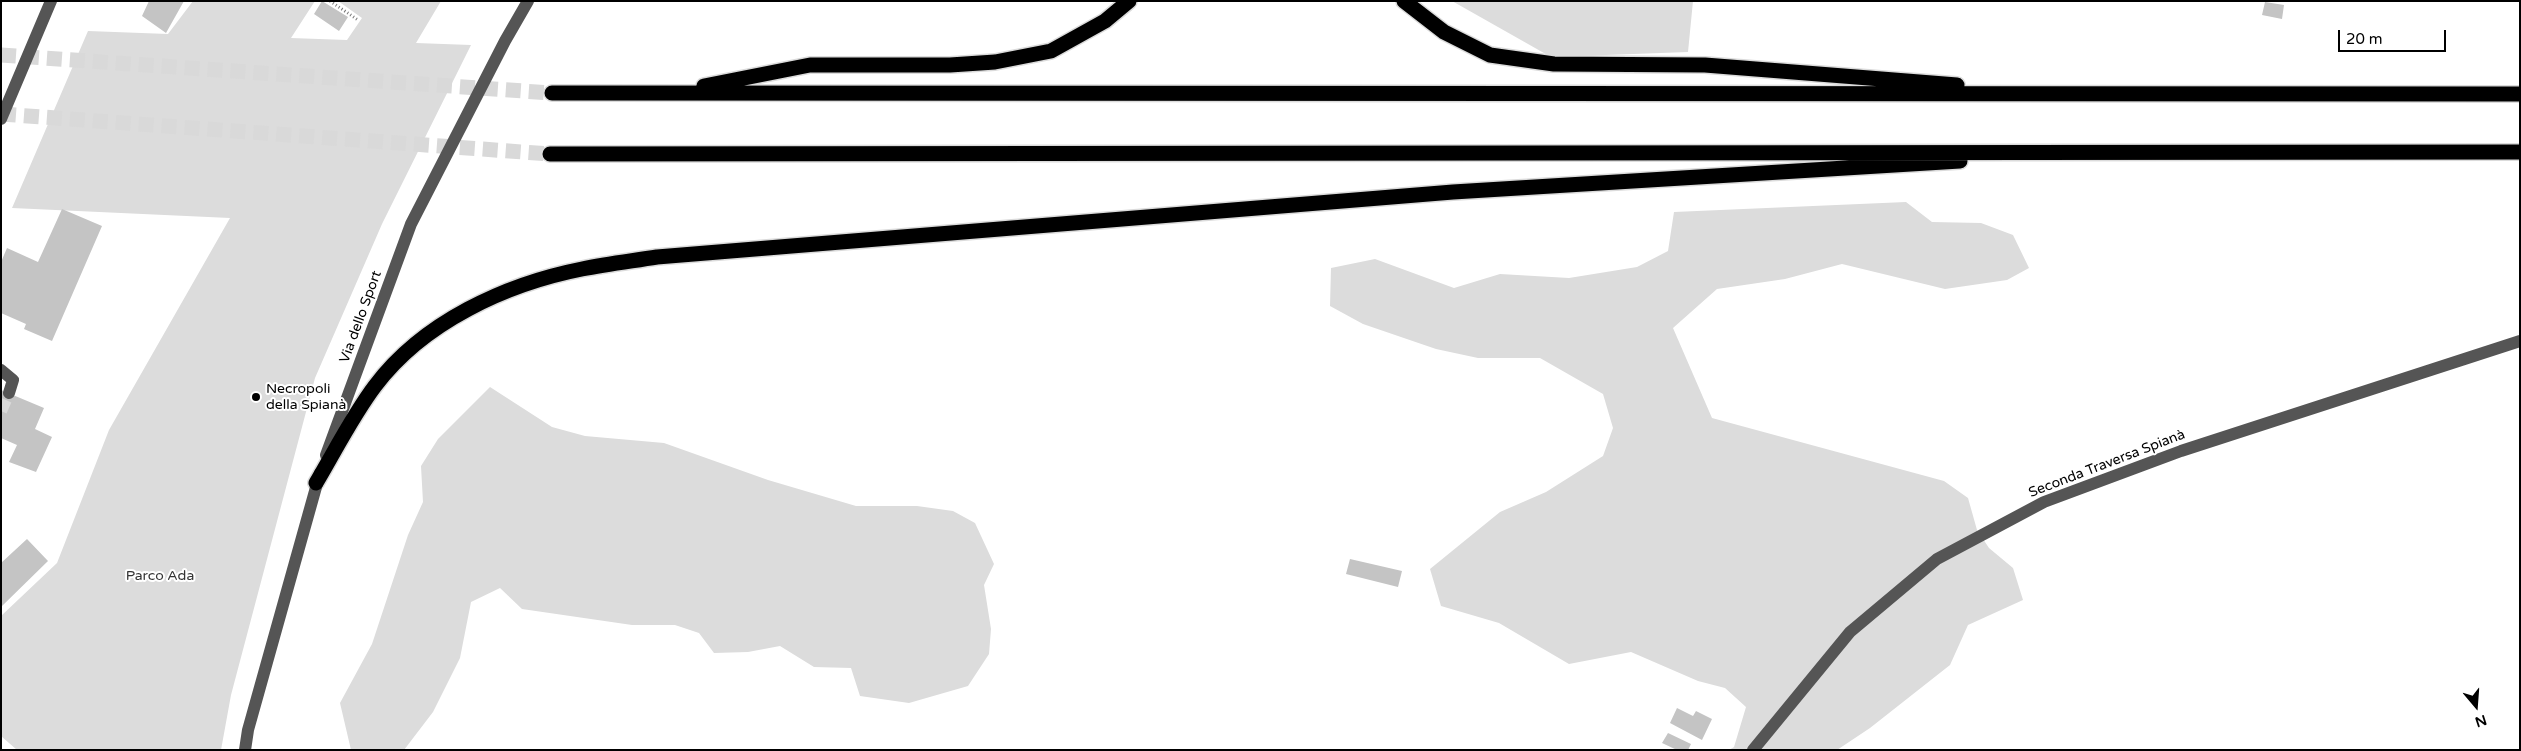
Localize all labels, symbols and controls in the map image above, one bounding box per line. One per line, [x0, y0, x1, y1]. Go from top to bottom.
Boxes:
scale bar [2341, 20, 2448, 52]
text: 20 m [2346, 30, 2383, 48]
street label: Via dello Sport [337, 269, 385, 365]
place label: Necropoli della Spianà [266, 381, 346, 414]
marker: Necropoli della Spianà [250, 391, 262, 403]
street label: Seconda Traversa Spianà [2026, 426, 2188, 502]
park label: Parco Ada [126, 568, 194, 584]
north arrow [2451, 681, 2501, 731]
text: N [2473, 711, 2489, 731]

